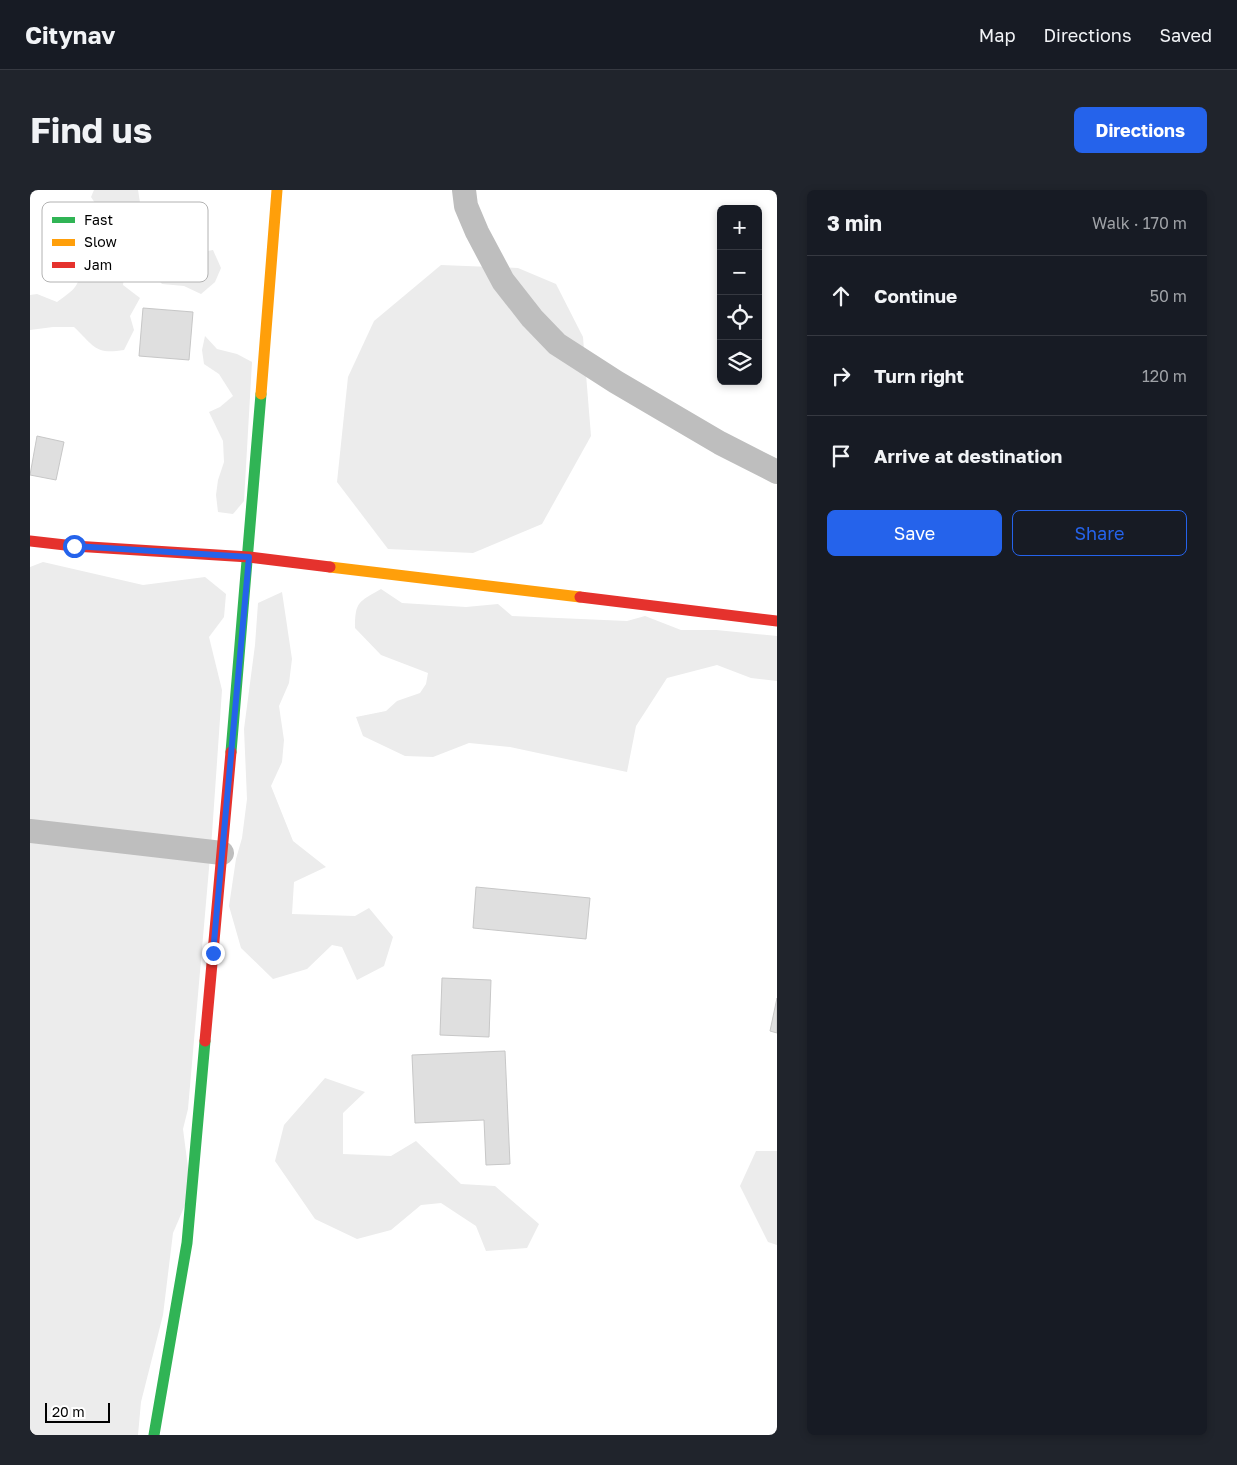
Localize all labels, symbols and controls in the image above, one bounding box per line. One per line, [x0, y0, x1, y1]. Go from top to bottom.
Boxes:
text: Citynav [25, 20, 115, 49]
text: Map [979, 24, 1015, 46]
text: Directions [1043, 24, 1131, 46]
text: Saved [1159, 24, 1212, 46]
button: Directions [1074, 107, 1207, 153]
text: Find us [30, 109, 152, 151]
legend [42, 202, 208, 282]
map controls [717, 205, 762, 385]
button: + [717, 205, 762, 250]
text: 3 min [827, 210, 882, 236]
text: Fast [84, 211, 113, 228]
text: Walk · 170 m [1092, 213, 1187, 233]
text: Slow [84, 233, 117, 250]
button: − [717, 250, 762, 295]
text: Jam [84, 256, 112, 273]
icon: ahead [827, 282, 855, 310]
text: Continue [874, 284, 957, 307]
text: 50 m [1150, 286, 1187, 306]
button: locate [717, 295, 762, 340]
button: layers [717, 340, 762, 385]
icon: right [827, 362, 855, 390]
text: Turn right [874, 364, 964, 387]
text: 120 m [1142, 366, 1187, 386]
icon: arrive [827, 442, 855, 470]
text: Arrive at destination [874, 444, 1062, 467]
button: Save [827, 510, 1002, 556]
button: Share [1012, 510, 1187, 556]
route start [63, 535, 86, 558]
route end [202, 942, 225, 965]
scale bar [45, 1400, 110, 1423]
text: 20 m [52, 1403, 85, 1420]

